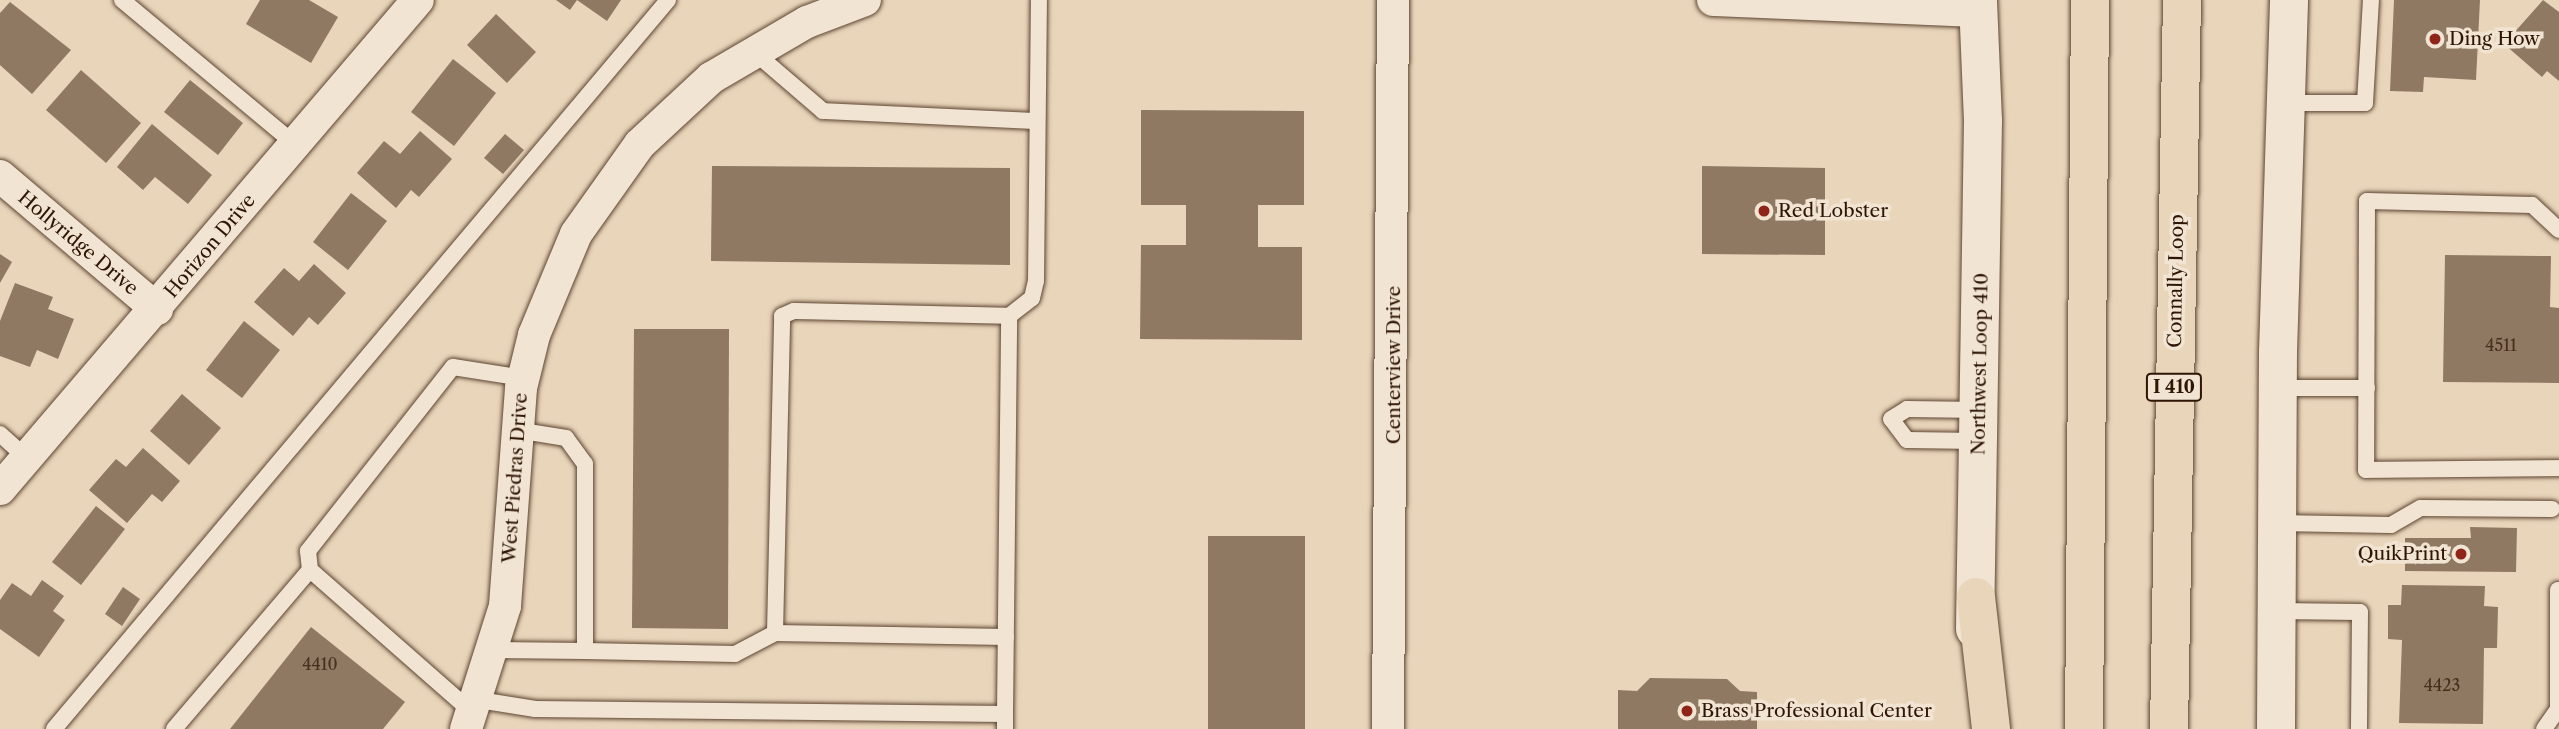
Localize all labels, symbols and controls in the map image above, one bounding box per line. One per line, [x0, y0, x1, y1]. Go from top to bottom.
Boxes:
place label: Ding How [2449, 28, 2540, 50]
marker: Ding How [2427, 31, 2443, 47]
street label: Hollyridge Drive [13, 186, 143, 300]
street label: Horizon Drive [160, 189, 260, 303]
place label: Red Lobster [1778, 200, 1888, 222]
marker: Red Lobster [1756, 203, 1772, 219]
street label: Connally Loop [2163, 214, 2189, 348]
street label: Northwest Loop 410 [1967, 273, 1993, 455]
street label: Centerview Drive [1383, 285, 1405, 445]
house number: 4511 [2485, 335, 2517, 355]
road number: I 410 [2144, 372, 2204, 402]
street label: West Piedras Drive [498, 392, 532, 564]
place label: QuikPrint [2358, 543, 2447, 565]
marker: QuikPrint [2453, 546, 2469, 562]
house number: 4410 [302, 654, 338, 674]
house number: 4423 [2424, 675, 2460, 695]
place label: Brass Professional Center [1701, 700, 1932, 722]
marker: Brass Professional Center [1679, 703, 1695, 719]

